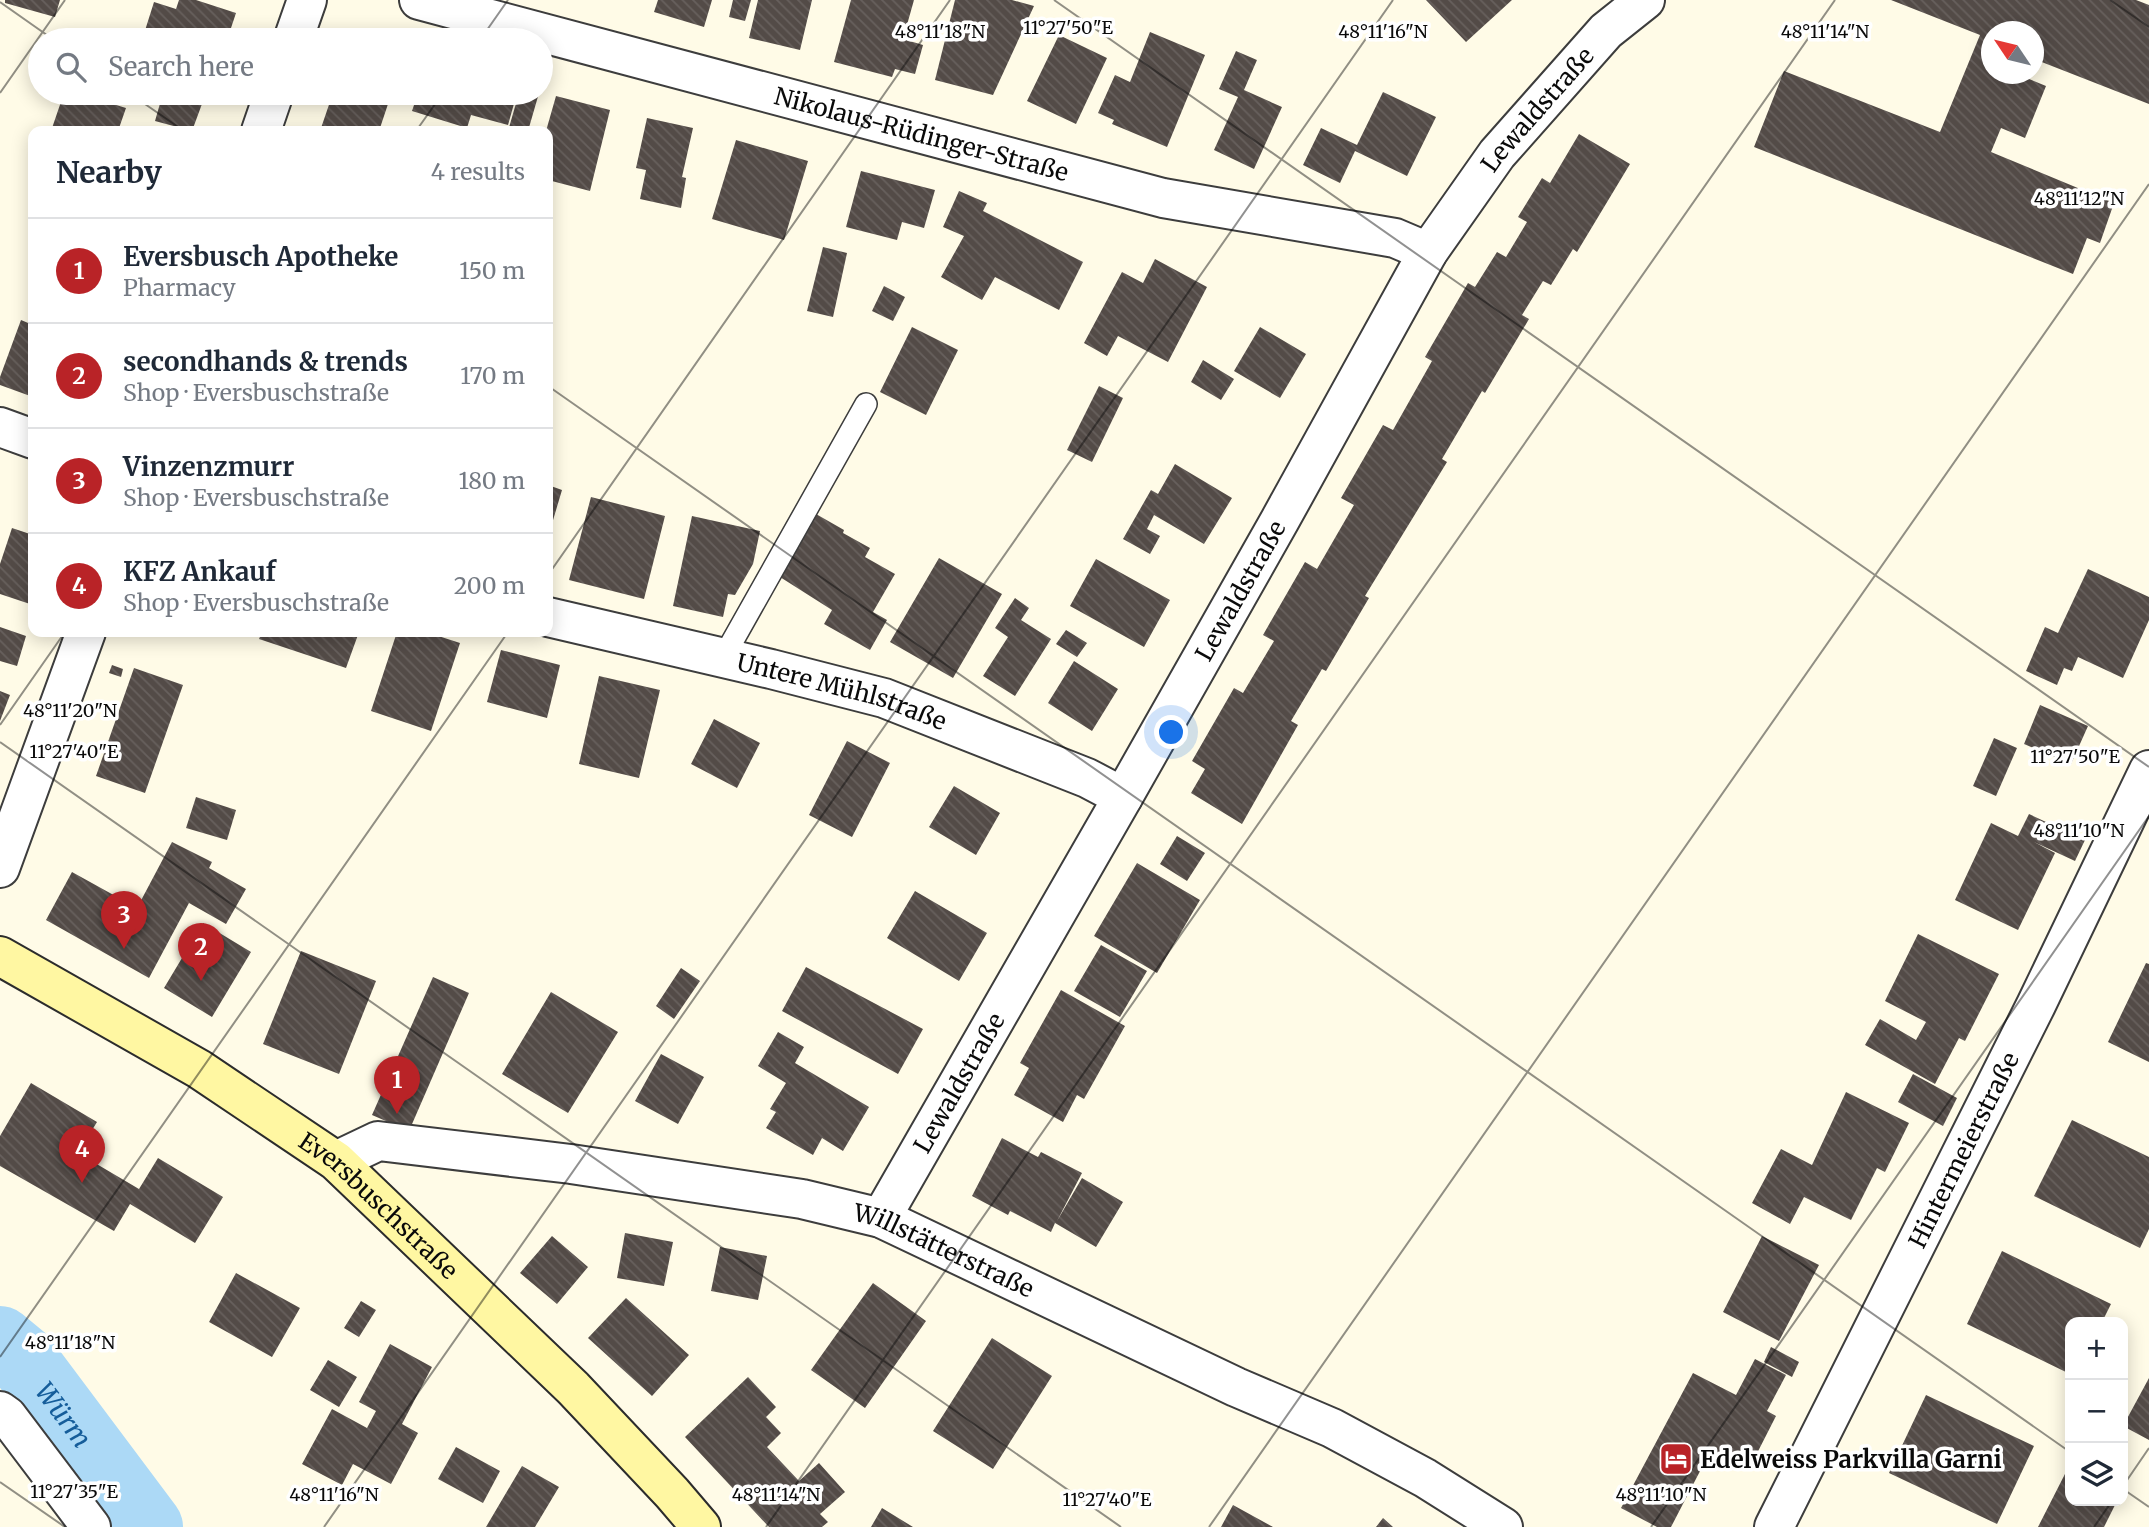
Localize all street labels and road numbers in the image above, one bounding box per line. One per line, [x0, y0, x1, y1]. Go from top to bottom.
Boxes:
street label: Lewaldstraße [1474, 40, 1600, 178]
street label: Nikolaus-Rüdinger-Straße [771, 80, 1072, 188]
street label: Lewaldstraße [1188, 515, 1292, 666]
street label: Untere Mühlstraße [734, 646, 951, 737]
street label: Lewaldstraße [906, 1007, 1011, 1158]
street label: Hintermeierstraße [1901, 1047, 2025, 1253]
street label: Eversbuschstraße [293, 1125, 465, 1285]
street label: Willstätterstraße [850, 1196, 1039, 1304]

